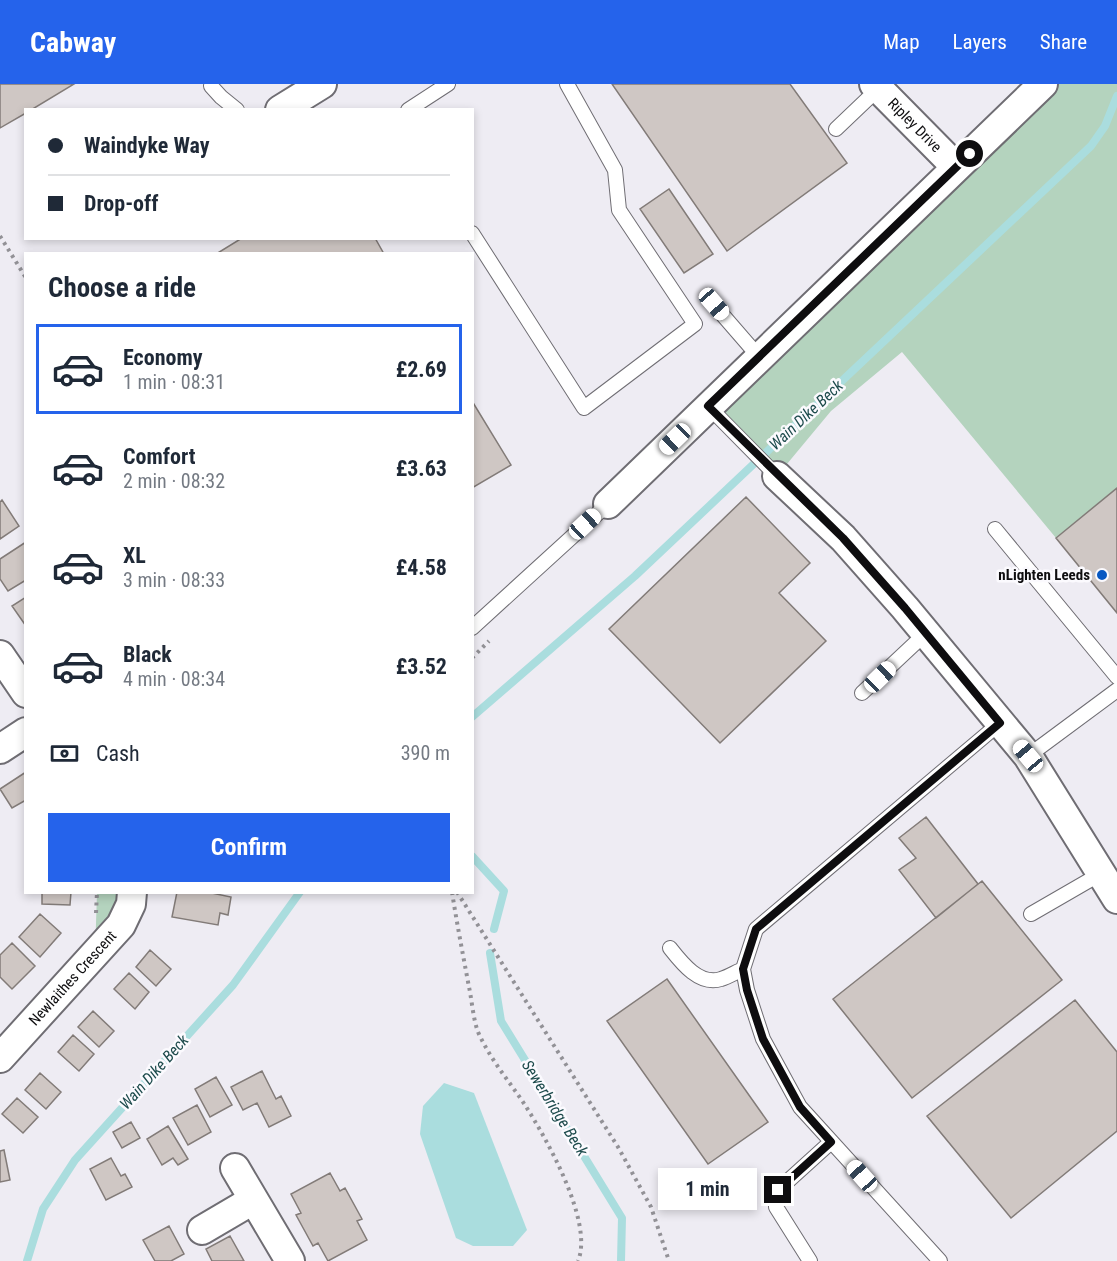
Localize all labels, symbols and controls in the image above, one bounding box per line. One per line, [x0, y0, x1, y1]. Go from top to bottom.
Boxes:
text: Cabway [30, 26, 116, 59]
text: Map [883, 30, 920, 54]
text: Layers [953, 30, 1007, 54]
text: Share [1040, 30, 1087, 54]
street label: Ripley Drive [884, 94, 945, 156]
text: Waindyke Way [84, 133, 210, 158]
route start [956, 140, 983, 167]
text: Drop-off [84, 191, 158, 216]
text: Choose a ride [48, 272, 196, 304]
car [695, 285, 733, 323]
icon: car [51, 342, 105, 396]
text: Economy [123, 345, 203, 370]
text: £2.69 [396, 357, 447, 382]
text: 1 min · 08:31 [123, 370, 225, 394]
water label: Wain Dike Beck [765, 375, 848, 454]
car [656, 420, 694, 458]
icon: car [51, 441, 105, 495]
text: Comfort [123, 444, 196, 469]
text: £3.63 [396, 456, 447, 481]
text: 2 min · 08:32 [123, 469, 225, 493]
car [566, 505, 604, 543]
icon: car [51, 540, 105, 594]
text: XL [123, 543, 146, 568]
text: £4.58 [396, 555, 447, 580]
place label: nLighten Leeds [998, 566, 1090, 584]
text: 3 min · 08:33 [123, 568, 225, 592]
marker: nLighten Leeds [1095, 568, 1109, 582]
icon: car [51, 639, 105, 693]
text: Black [123, 642, 172, 667]
text: £3.52 [396, 654, 447, 679]
car [861, 658, 899, 696]
text: 4 min · 08:34 [123, 667, 225, 691]
car [1010, 736, 1046, 776]
icon: cash [48, 737, 81, 770]
text: Cash [96, 741, 140, 766]
text: 390 m [401, 741, 450, 765]
button: Confirm [48, 813, 450, 882]
street label: Newlaithes Crescent [25, 927, 120, 1029]
water label: Wain Dike Beck [116, 1030, 193, 1113]
water label: Sewerbridge Beck [518, 1057, 593, 1160]
car [843, 1157, 881, 1195]
callout: 1 min [658, 1169, 757, 1211]
route end [764, 1176, 791, 1203]
text: 1 min [685, 1177, 730, 1201]

